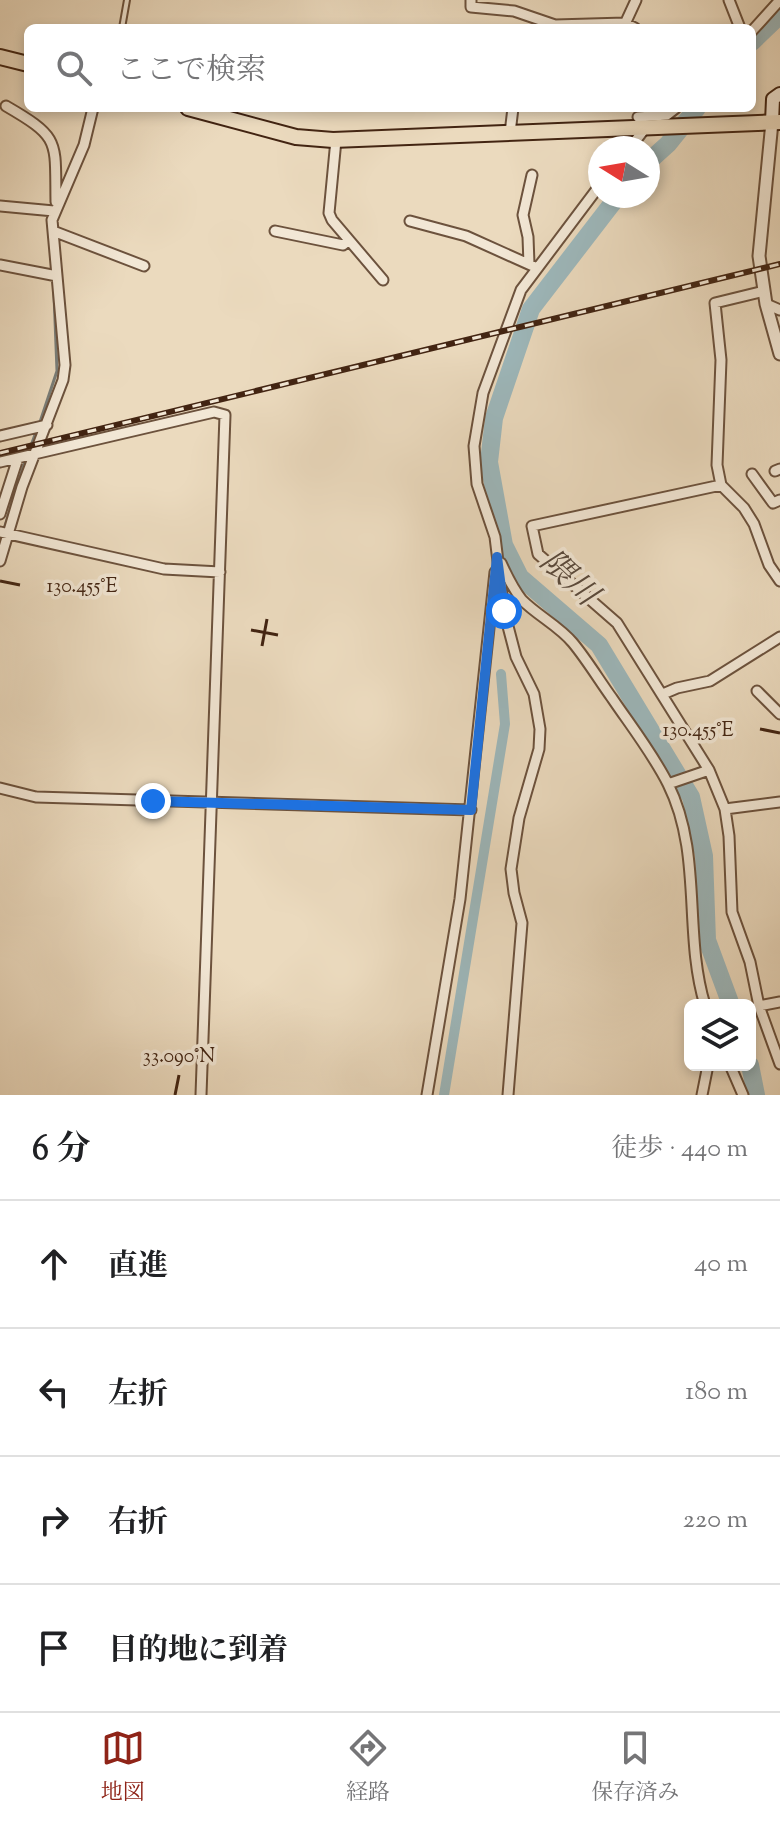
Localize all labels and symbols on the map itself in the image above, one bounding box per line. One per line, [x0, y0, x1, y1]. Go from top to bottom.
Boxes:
north arrow [588, 136, 660, 208]
water label: 隈川 [529, 541, 609, 620]
text: 130.455°E [47, 573, 117, 602]
route start [486, 593, 522, 629]
text: 130.455°E [663, 717, 733, 746]
route end [135, 783, 171, 819]
text: 33.090°N [143, 1043, 215, 1072]

